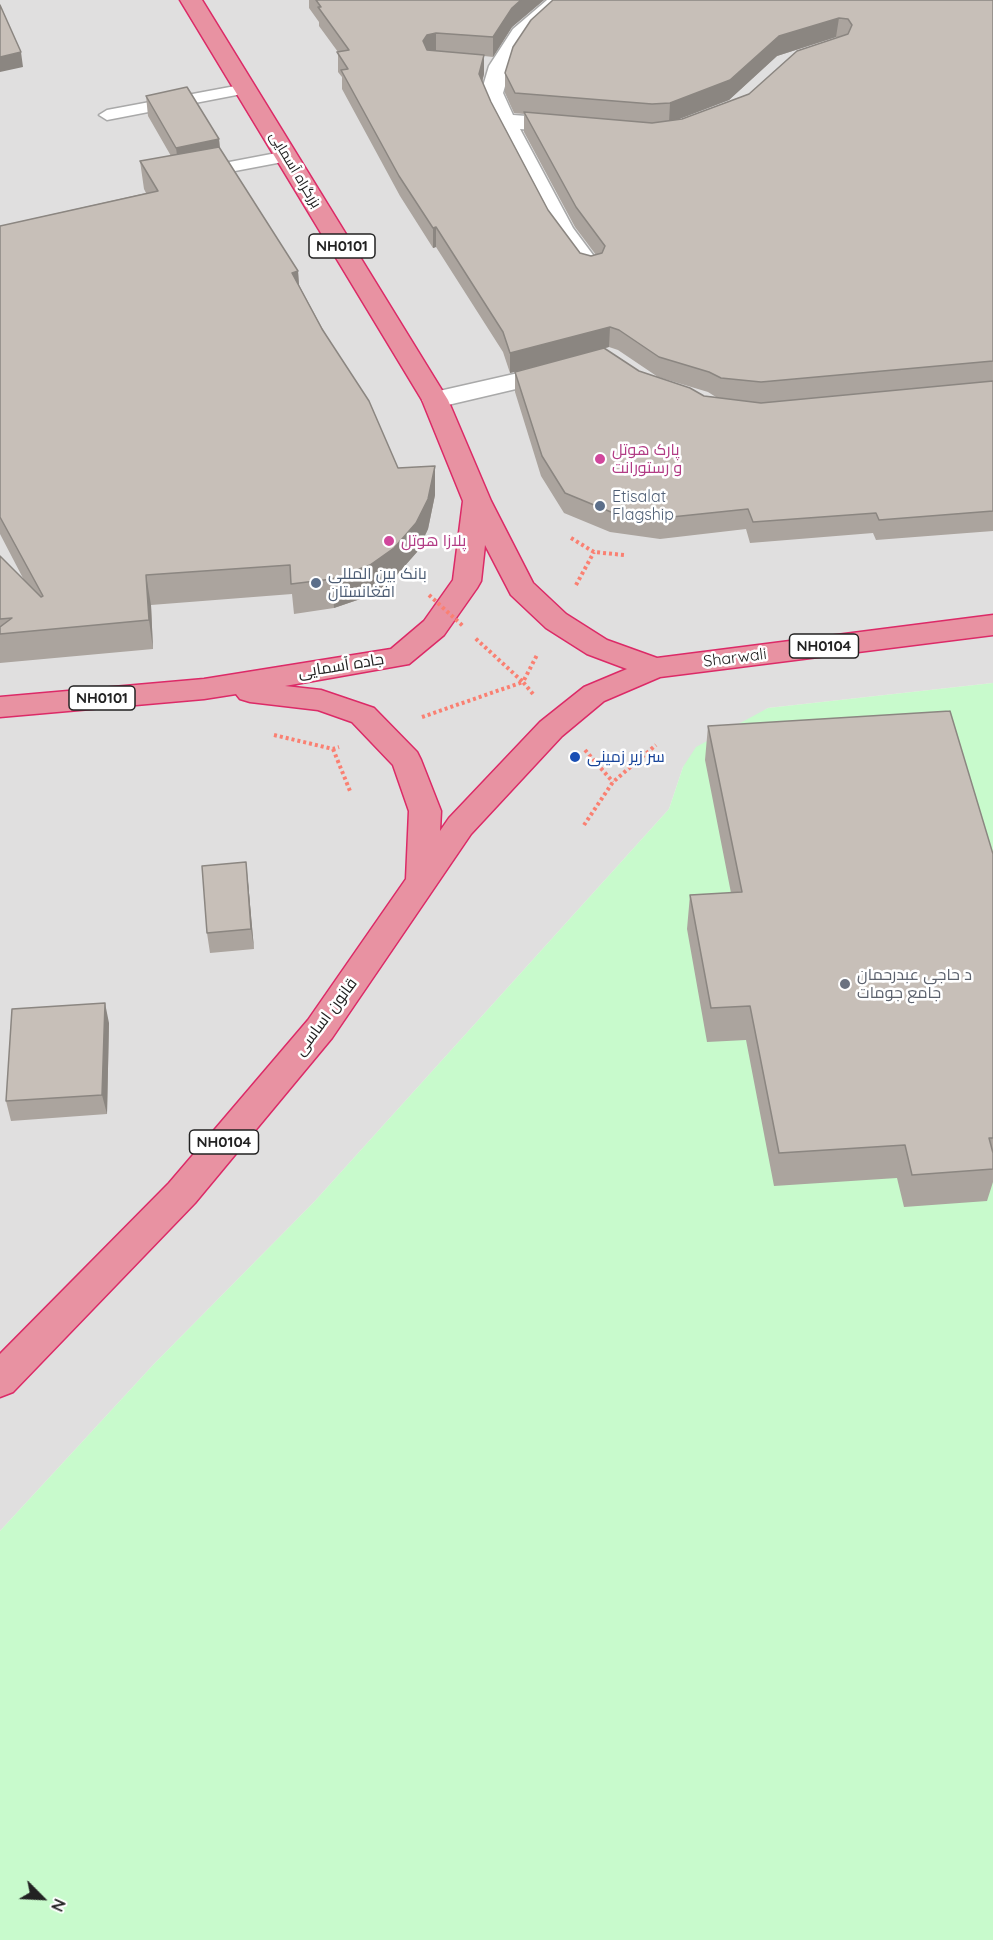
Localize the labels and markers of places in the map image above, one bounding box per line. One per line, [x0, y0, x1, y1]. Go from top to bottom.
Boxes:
place label: پارک هوتل و رستورانت [612, 440, 682, 478]
marker: پارک هوتل و رستورانت [593, 452, 607, 466]
place label: Etisalat Flagship [612, 487, 674, 525]
marker: Etisalat Flagship [593, 499, 607, 513]
place label: پلازا هوتل [401, 531, 466, 551]
marker: پلازا هوتل [382, 534, 396, 548]
place label: بانک بین المللی افغانستان [328, 564, 427, 602]
marker: بانک بین المللی افغانستان [309, 576, 323, 590]
place label: سر زیر زمینی [587, 747, 665, 767]
marker: سر زیر زمینی [568, 750, 582, 764]
place label: د حاجي عبدرحمان جامع جومات [857, 965, 972, 1003]
marker: د حاجي عبدرحمان جامع جومات [838, 977, 852, 991]

